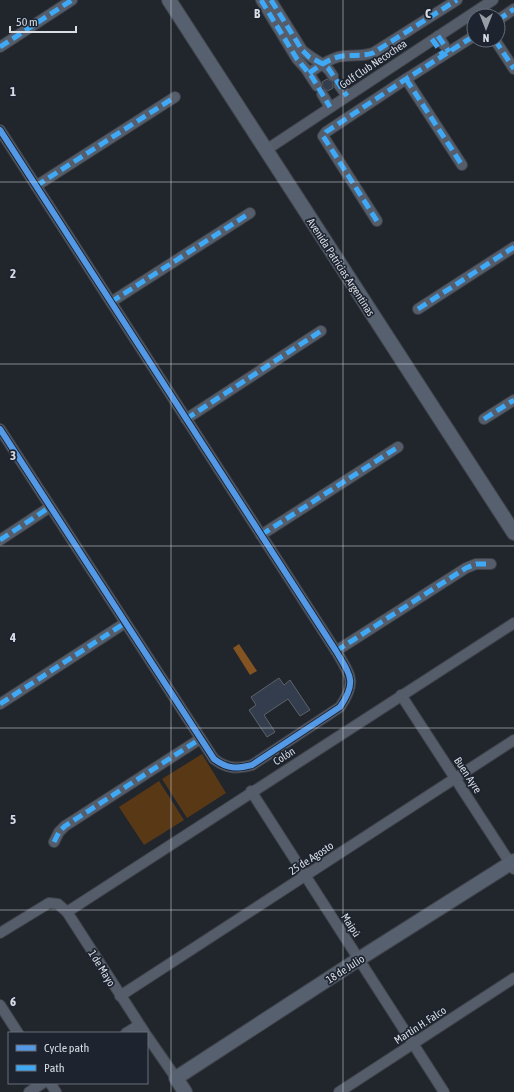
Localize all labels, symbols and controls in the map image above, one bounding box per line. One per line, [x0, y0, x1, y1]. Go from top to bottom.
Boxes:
text: B [254, 6, 261, 21]
text: C [425, 6, 431, 21]
scale bar [10, 8, 76, 34]
north arrow [466, 8, 506, 48]
text: 50 m [16, 15, 38, 29]
text: N [483, 32, 489, 44]
street label: Golf Club Necochea [337, 37, 409, 91]
text: 1 [10, 84, 16, 99]
street label: Avenida Patricias Argentinas [305, 216, 377, 318]
text: 2 [10, 266, 16, 281]
text: 3 [10, 448, 16, 463]
text: 4 [9, 630, 16, 645]
street label: Colón [271, 745, 297, 767]
street label: Buen Ayre [452, 755, 484, 795]
text: 5 [10, 812, 16, 827]
street label: 25 de Agosto [286, 839, 336, 877]
street label: Maipú [339, 911, 363, 939]
street label: 1 de Mayo [86, 948, 118, 988]
street label: 18 de Julio [324, 952, 366, 986]
text: 6 [10, 994, 16, 1009]
street label: Martín H. Falco [392, 1004, 448, 1046]
legend [8, 1032, 148, 1084]
text: Cycle path [44, 1041, 89, 1055]
text: Path [44, 1061, 65, 1075]

